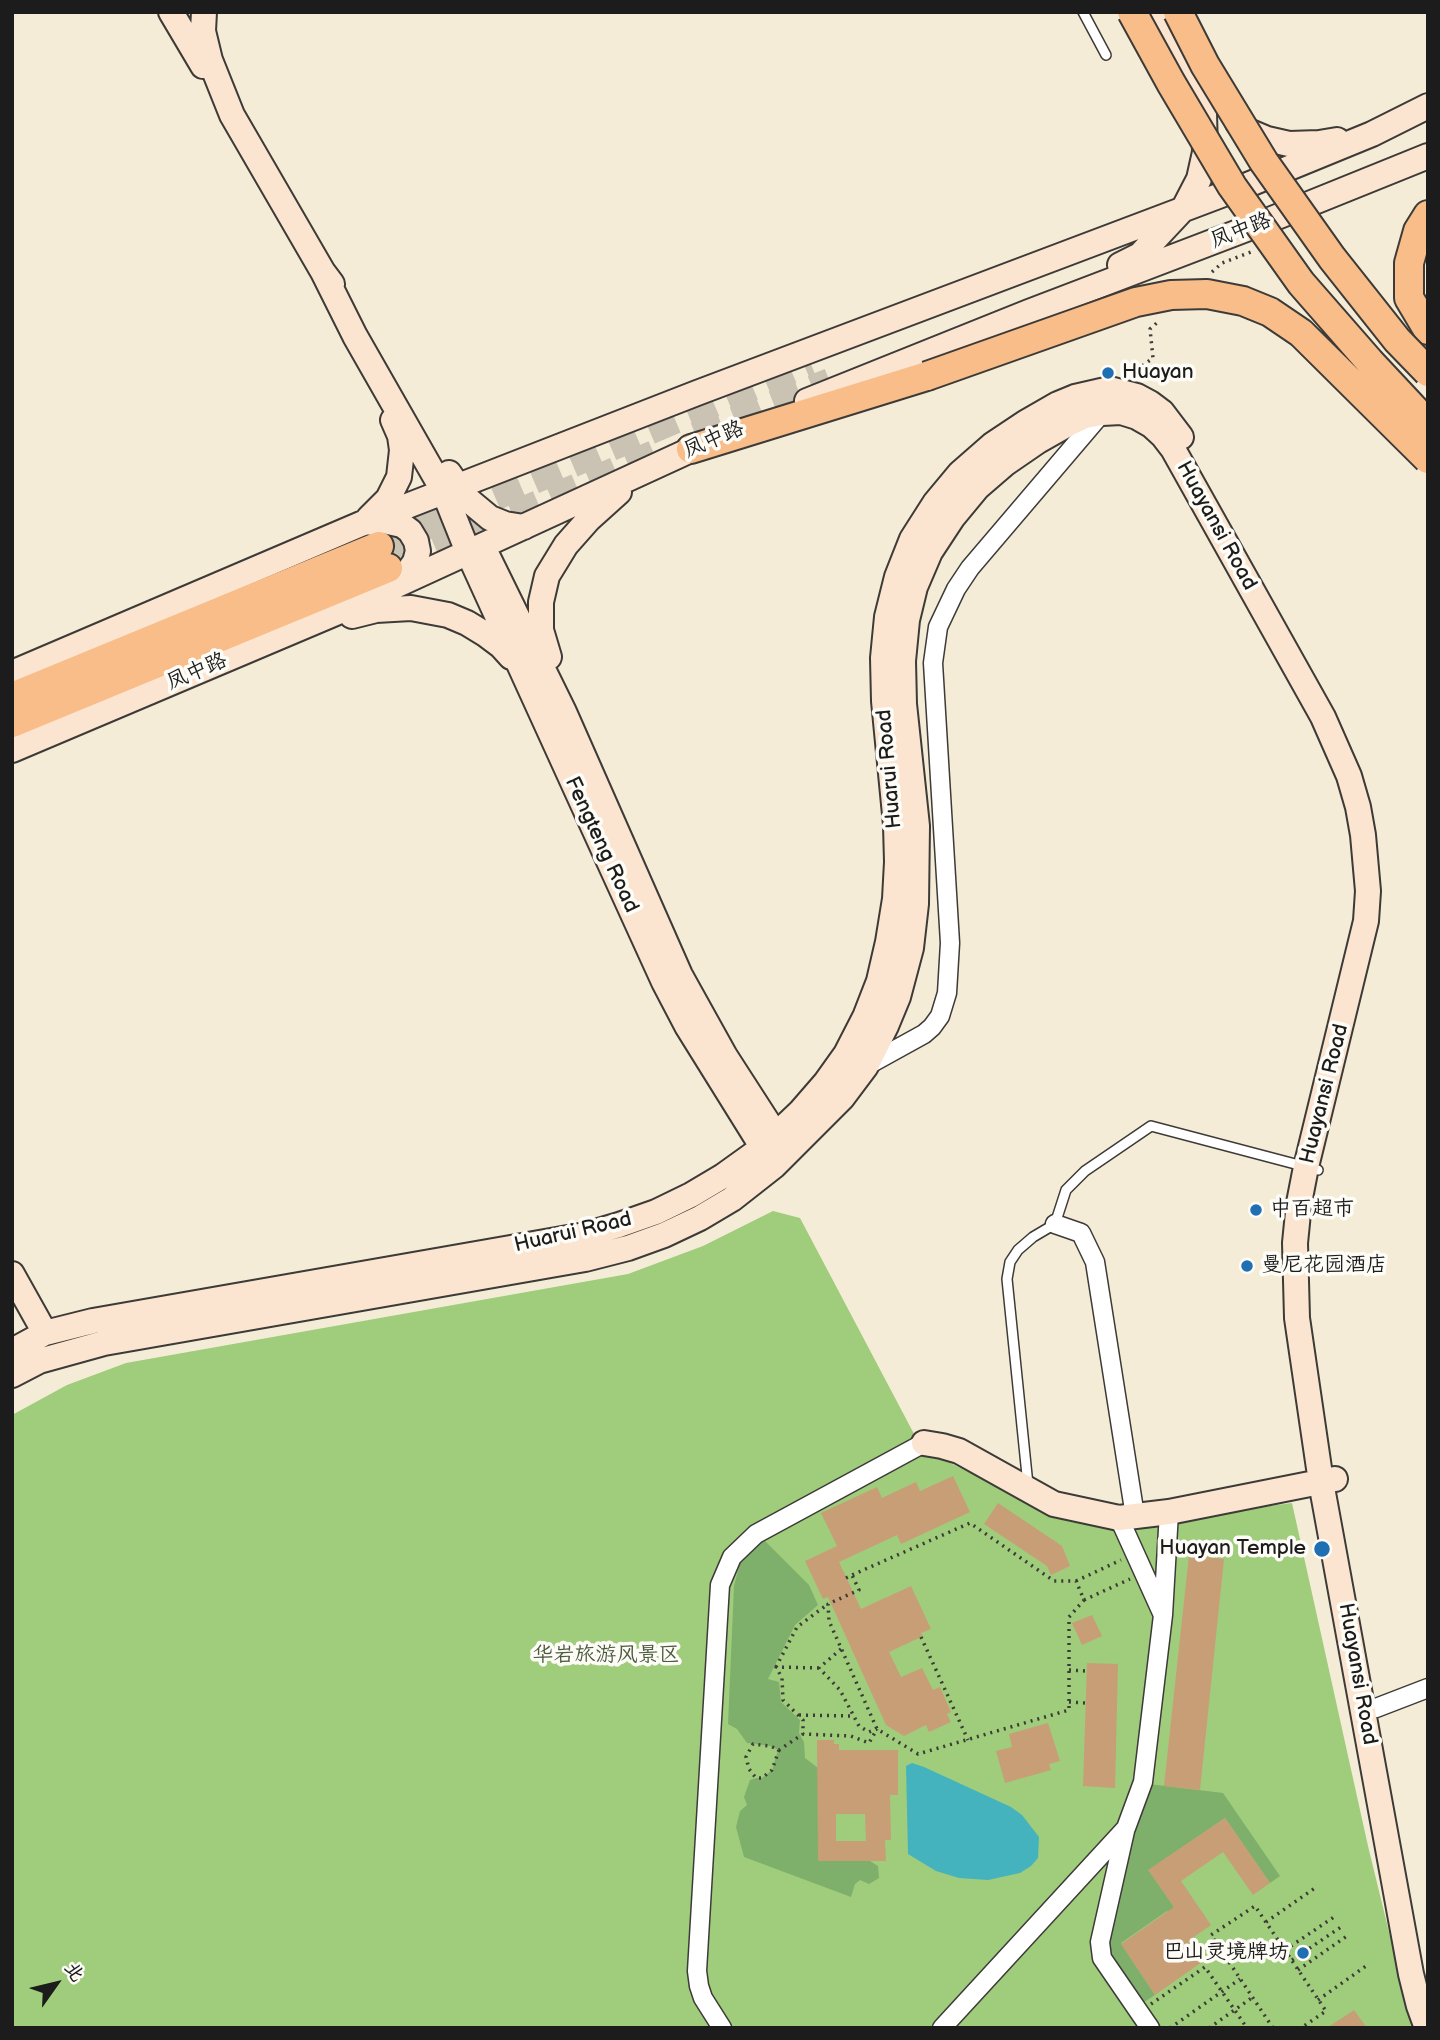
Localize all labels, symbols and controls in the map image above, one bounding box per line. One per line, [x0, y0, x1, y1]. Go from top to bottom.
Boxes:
street label: 凤中路 [1207, 208, 1275, 254]
place label: Huayan [1122, 360, 1194, 386]
marker: Huayan [1100, 365, 1116, 381]
street label: 凤中路 [680, 416, 748, 464]
street label: Huayansi Road [1170, 457, 1262, 595]
street label: 凤中路 [163, 648, 231, 696]
street label: Huarui Road [872, 708, 908, 830]
street label: Fengteng Road [559, 773, 643, 917]
street label: Huayansi Road [1295, 1021, 1355, 1167]
place label: 中百超市 [1270, 1197, 1354, 1223]
marker: 中百超市 [1248, 1202, 1264, 1218]
street label: Huarui Road [512, 1207, 634, 1259]
place label: 曼尼花园酒店 [1261, 1253, 1387, 1279]
marker: 曼尼花园酒店 [1239, 1258, 1255, 1274]
place label: Huayan Temple [1159, 1536, 1306, 1562]
marker: Huayan Temple [1312, 1539, 1332, 1559]
street label: Huayansi Road [1332, 1601, 1382, 1747]
park label: 华岩旅游风景区 [533, 1643, 679, 1669]
place label: 巴山灵境牌坊 [1163, 1940, 1289, 1966]
marker: 巴山灵境牌坊 [1295, 1945, 1311, 1961]
north arrow [21, 1949, 91, 2019]
text: 北 [59, 1958, 89, 1986]

